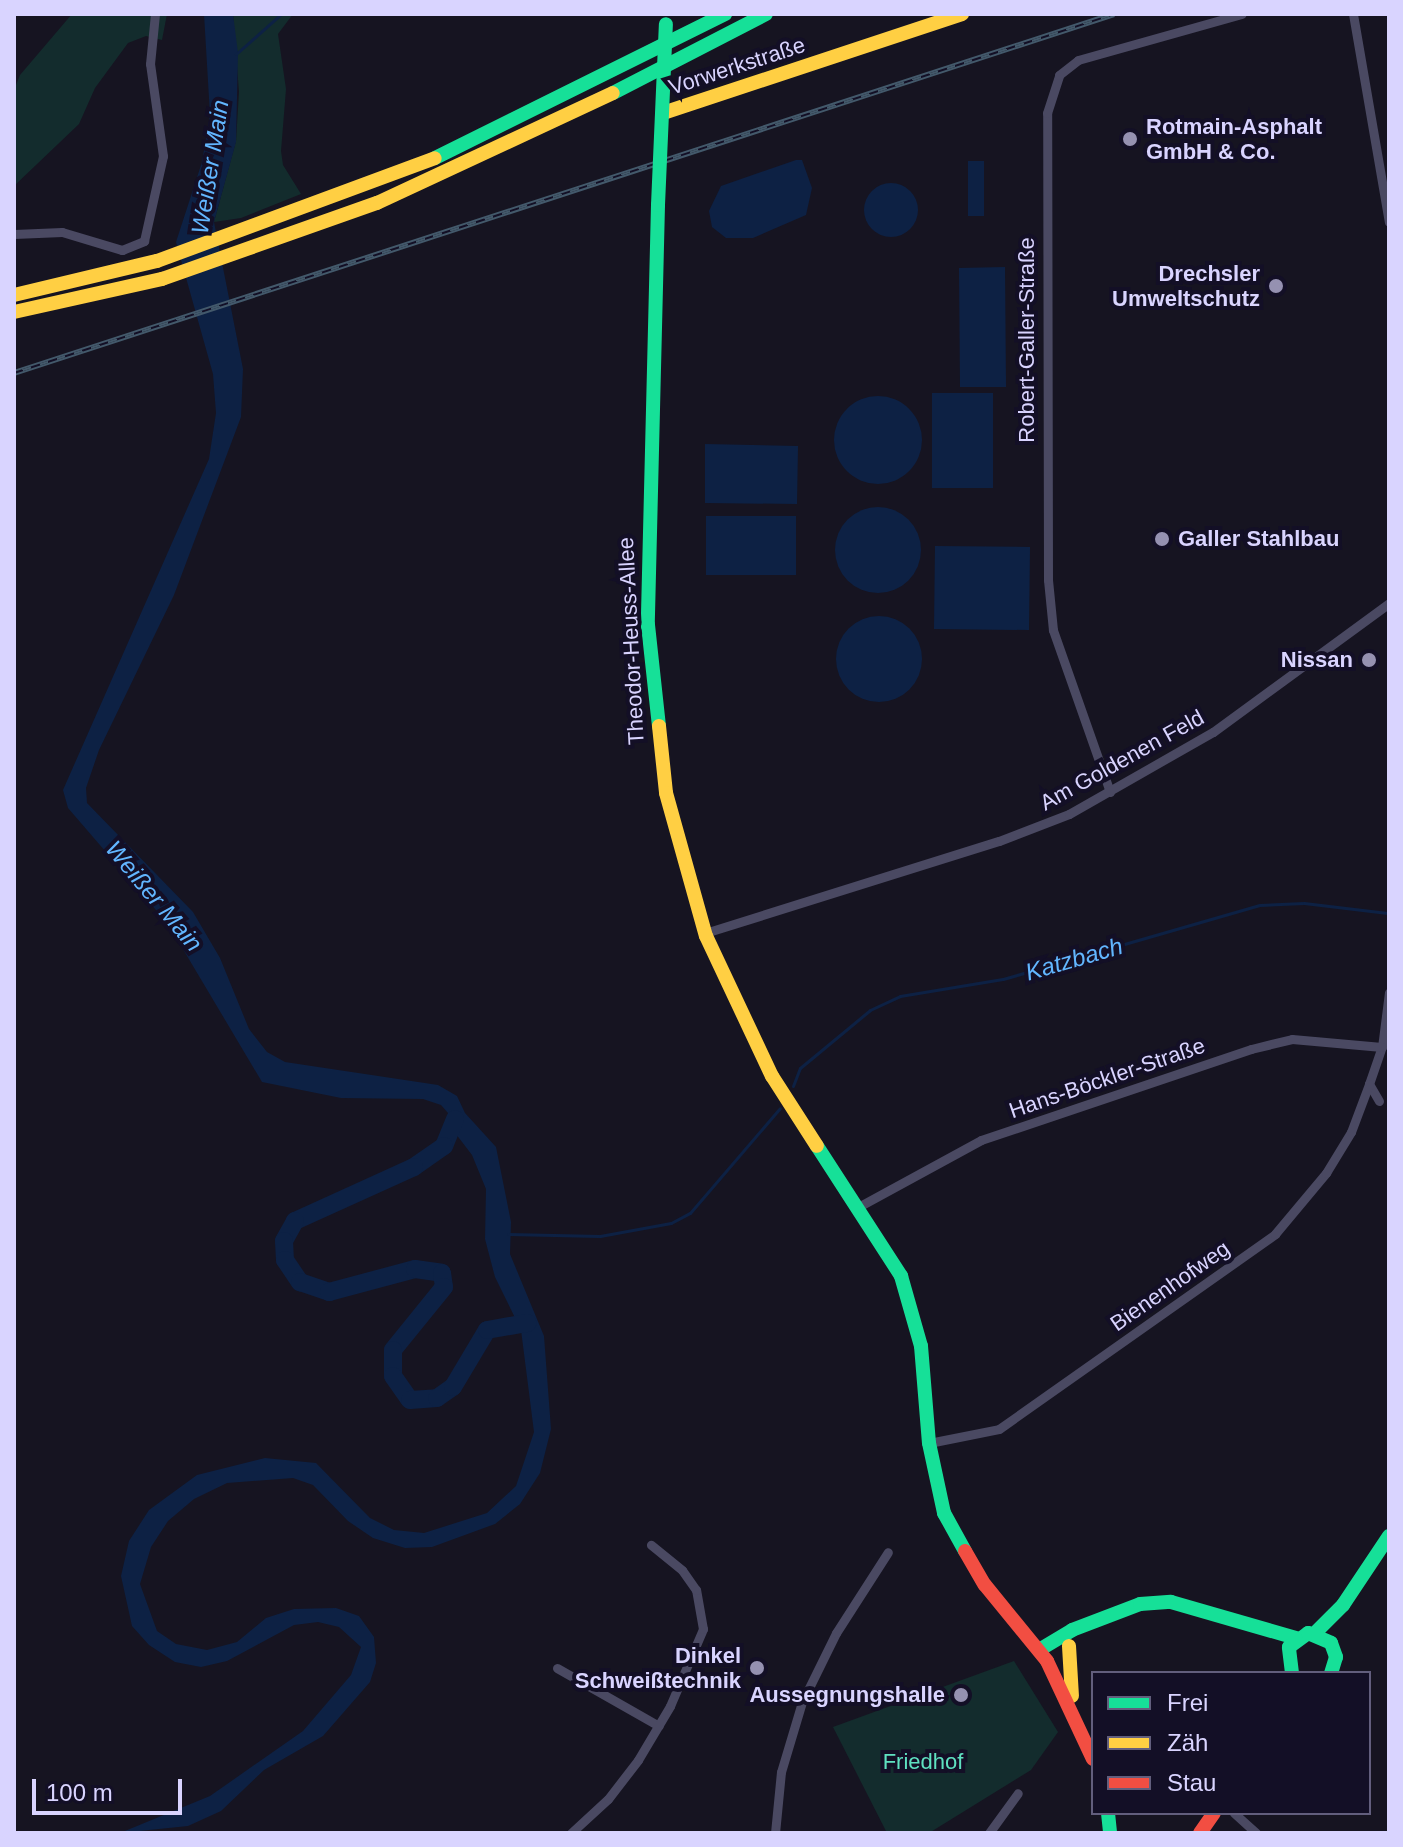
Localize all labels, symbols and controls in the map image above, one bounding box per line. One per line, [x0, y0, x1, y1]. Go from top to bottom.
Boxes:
street label: Vorwerkstraße [665, 32, 809, 100]
water label: Weißer Main [185, 98, 235, 236]
place label: Rotmain-Asphalt GmbH & Co. [1146, 113, 1322, 164]
marker: Rotmain-Asphalt GmbH & Co. [1121, 130, 1139, 148]
street label: Robert-Galler-Straße [1014, 237, 1040, 443]
place label: Drechsler Umweltschutz [1112, 260, 1260, 312]
marker: Drechsler Umweltschutz [1267, 277, 1285, 295]
place label: Galler Stahlbau [1178, 526, 1339, 552]
marker: Galler Stahlbau [1153, 530, 1171, 548]
street label: Theodor-Heuss-Allee [612, 537, 650, 745]
place label: Nissan [1281, 647, 1353, 673]
marker: Nissan [1360, 651, 1378, 669]
street label: Am Goldenen Feld [1035, 704, 1209, 816]
water label: Weißer Main [99, 835, 209, 957]
water label: Katzbach [1022, 931, 1126, 987]
street label: Hans-Böckler-Straße [1006, 1032, 1208, 1124]
street label: Bienenhofweg [1105, 1235, 1235, 1337]
place label: Dinkel Schweißtechnik [575, 1642, 741, 1694]
marker: Dinkel Schweißtechnik [748, 1659, 766, 1677]
legend [1091, 1671, 1371, 1815]
place label: Aussegnungshalle [749, 1682, 945, 1708]
marker: Aussegnungshalle [952, 1686, 970, 1704]
text: Frei [1167, 1689, 1208, 1716]
text: Zäh [1167, 1729, 1208, 1756]
park label: Friedhof [883, 1749, 963, 1775]
scale bar [36, 1763, 186, 1813]
text: Stau [1167, 1769, 1216, 1796]
text: 100 m [46, 1779, 113, 1806]

